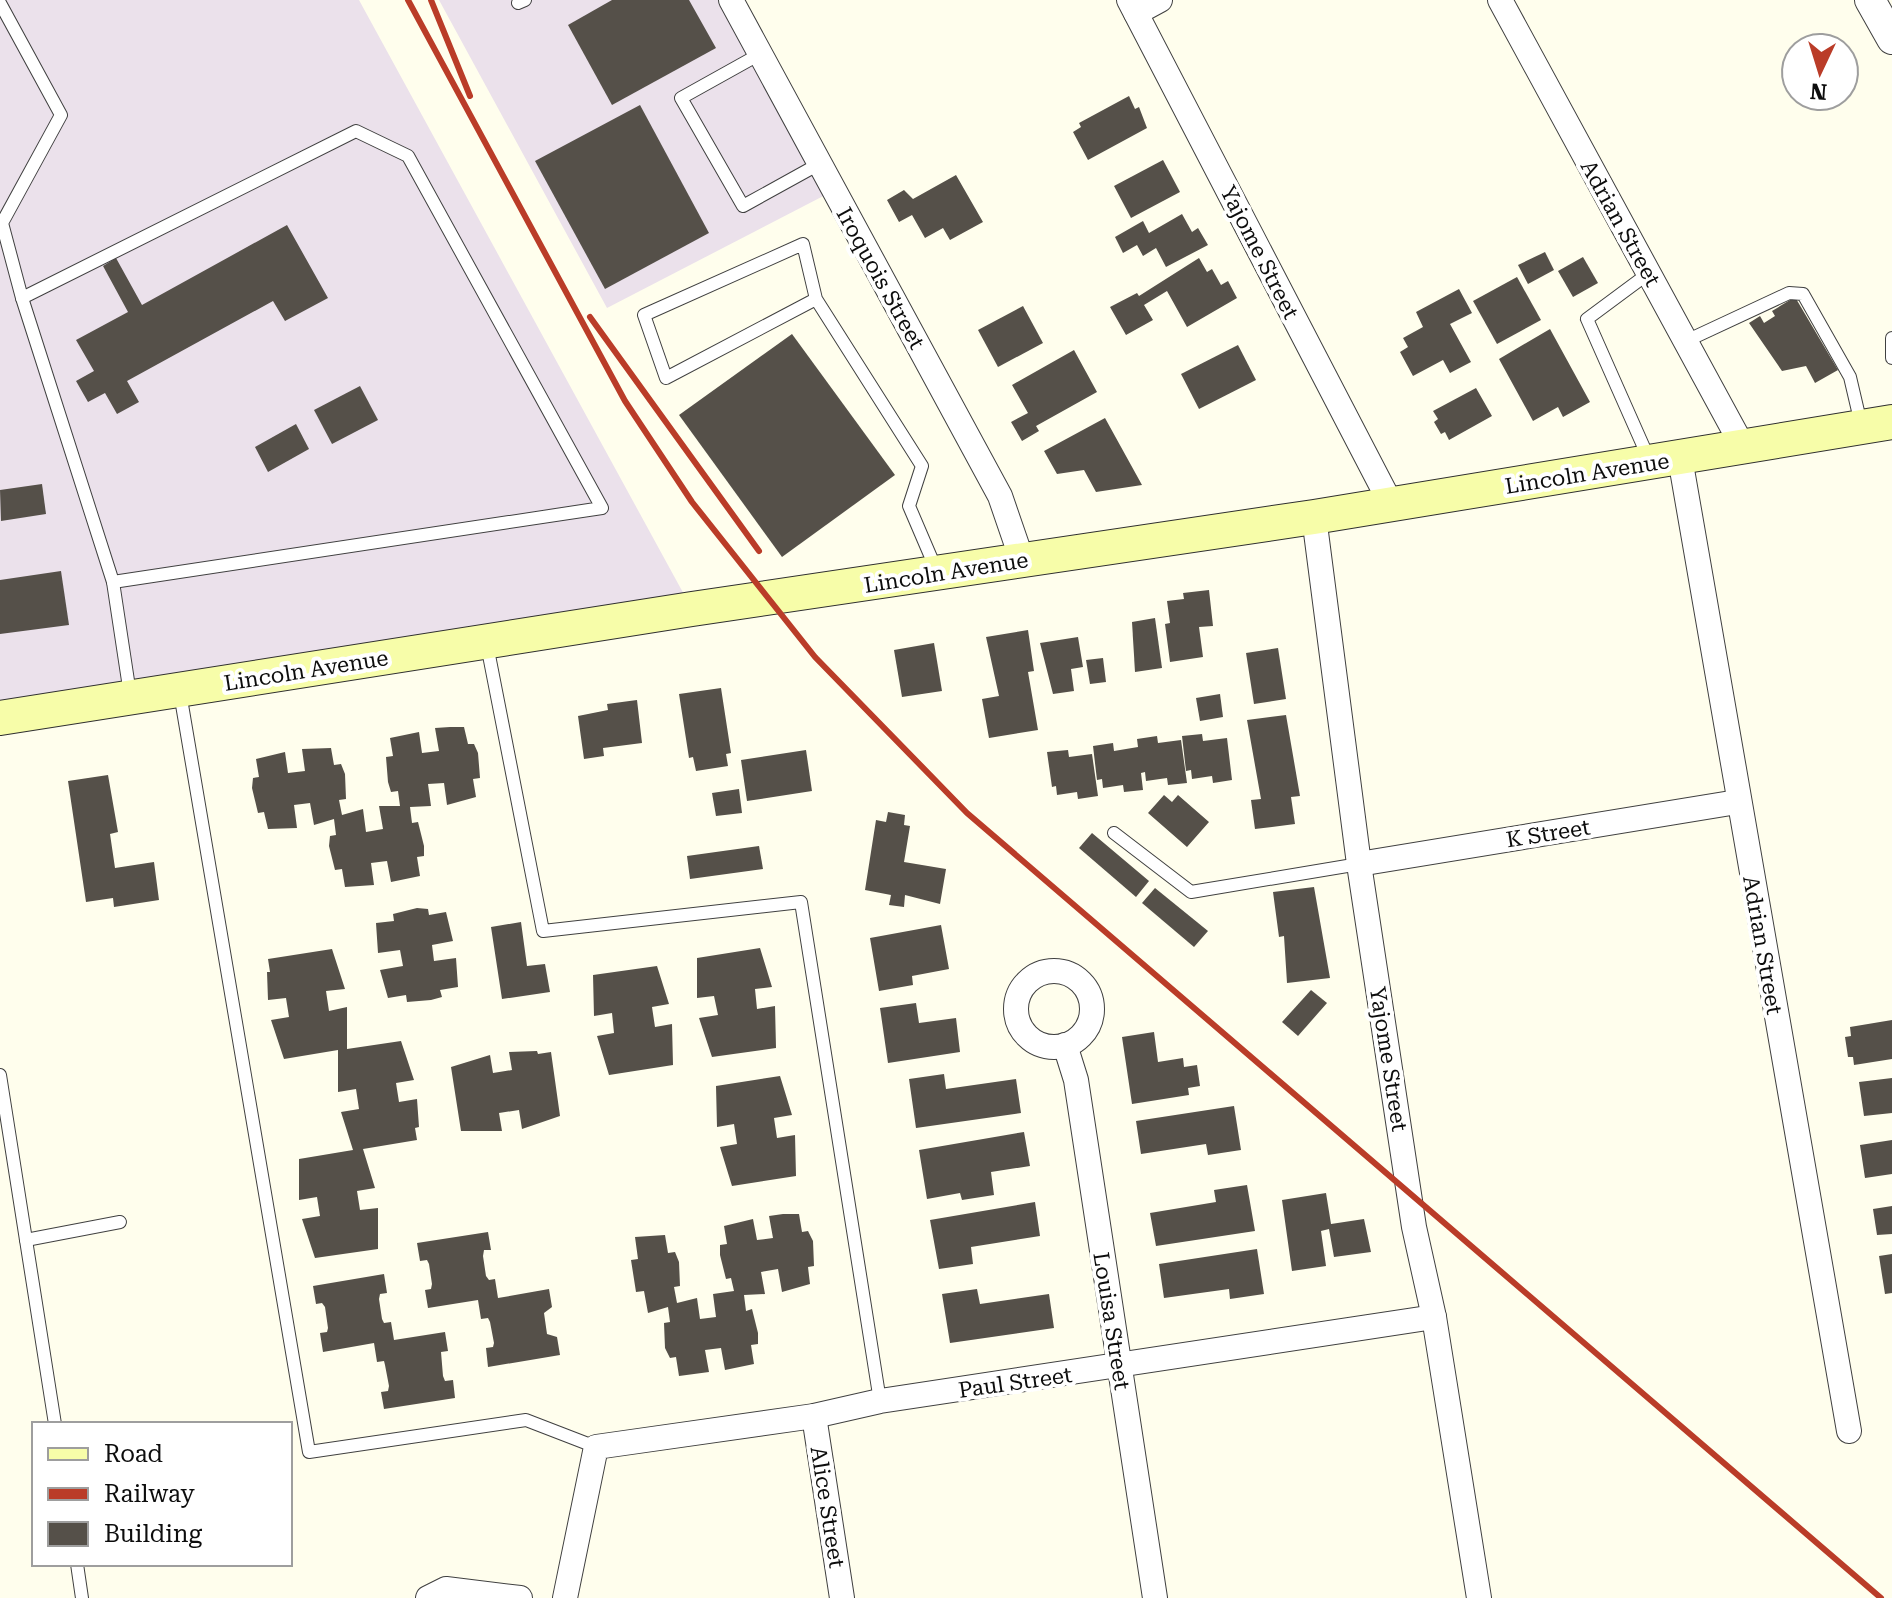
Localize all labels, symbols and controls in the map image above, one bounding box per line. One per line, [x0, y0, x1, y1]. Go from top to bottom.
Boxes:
north arrow [1780, 32, 1860, 112]
text: N [1809, 78, 1828, 105]
street label: Adrian Street [1576, 156, 1666, 291]
street label: Yajome Street [1215, 181, 1304, 323]
street label: Iroquois Street [831, 203, 930, 353]
street label: Lincoln Avenue [1503, 448, 1671, 499]
street label: Lincoln Avenue [862, 547, 1030, 598]
street label: Lincoln Avenue [222, 645, 390, 696]
street label: K Street [1504, 815, 1592, 852]
street label: Adrian Street [1738, 874, 1787, 1016]
street label: Yajome Street [1365, 985, 1412, 1133]
street label: Louisa Street [1088, 1250, 1135, 1392]
street label: Paul Street [957, 1362, 1074, 1403]
legend [32, 1422, 292, 1566]
text: Road [104, 1440, 163, 1468]
street label: Alice Street [806, 1445, 849, 1570]
text: Railway [104, 1480, 195, 1508]
text: Building [104, 1520, 202, 1548]

